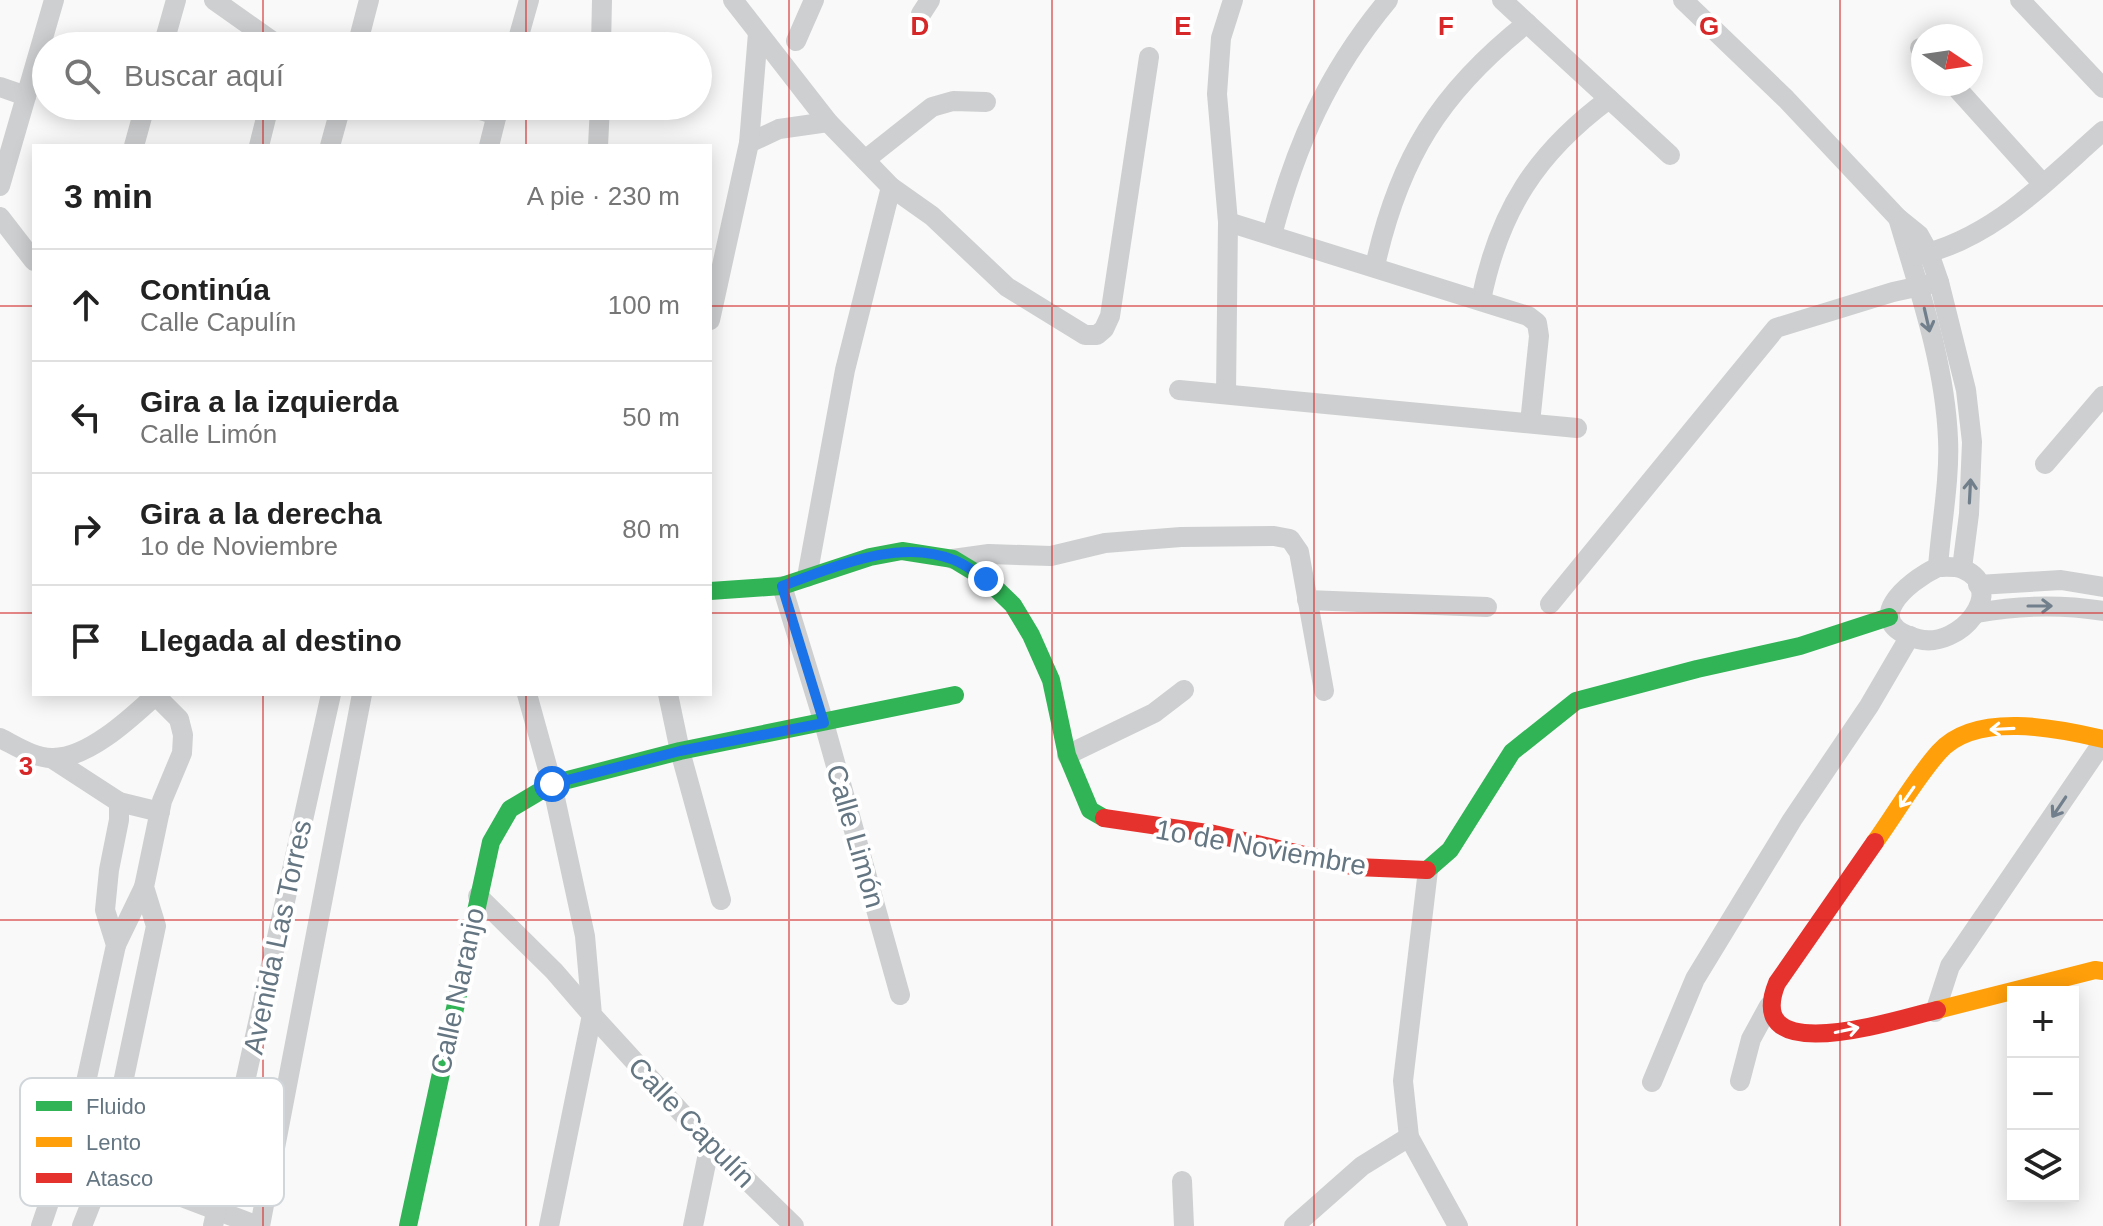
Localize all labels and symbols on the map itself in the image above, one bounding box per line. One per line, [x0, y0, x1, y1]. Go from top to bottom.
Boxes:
text: D [911, 11, 929, 41]
text: E [1174, 11, 1192, 41]
text: F [1438, 11, 1454, 41]
text: G [1699, 11, 1719, 41]
north arrow [1911, 24, 1983, 96]
one-way arrow [1920, 307, 1935, 332]
one-way arrow [1963, 478, 1978, 505]
route end [968, 561, 1004, 597]
one-way arrow [2026, 598, 2053, 613]
one-way arrow [1989, 722, 2016, 737]
text: 3 [19, 751, 33, 781]
street label: Calle Limón [820, 761, 891, 911]
route start [534, 766, 570, 802]
one-way arrow [1899, 785, 1915, 807]
one-way arrow [2051, 795, 2067, 817]
street label: 1o de Noviembre [1153, 814, 1369, 881]
street label: Avenida Las Torres [238, 817, 317, 1057]
street label: Calle Naranjo [425, 905, 490, 1077]
one-way arrow [1834, 1021, 1859, 1036]
street label: Calle Capulín [622, 1051, 761, 1194]
legend [20, 1078, 284, 1206]
text: Fluido [86, 1094, 146, 1119]
text: Lento [86, 1130, 141, 1155]
text: Atasco [86, 1166, 153, 1191]

